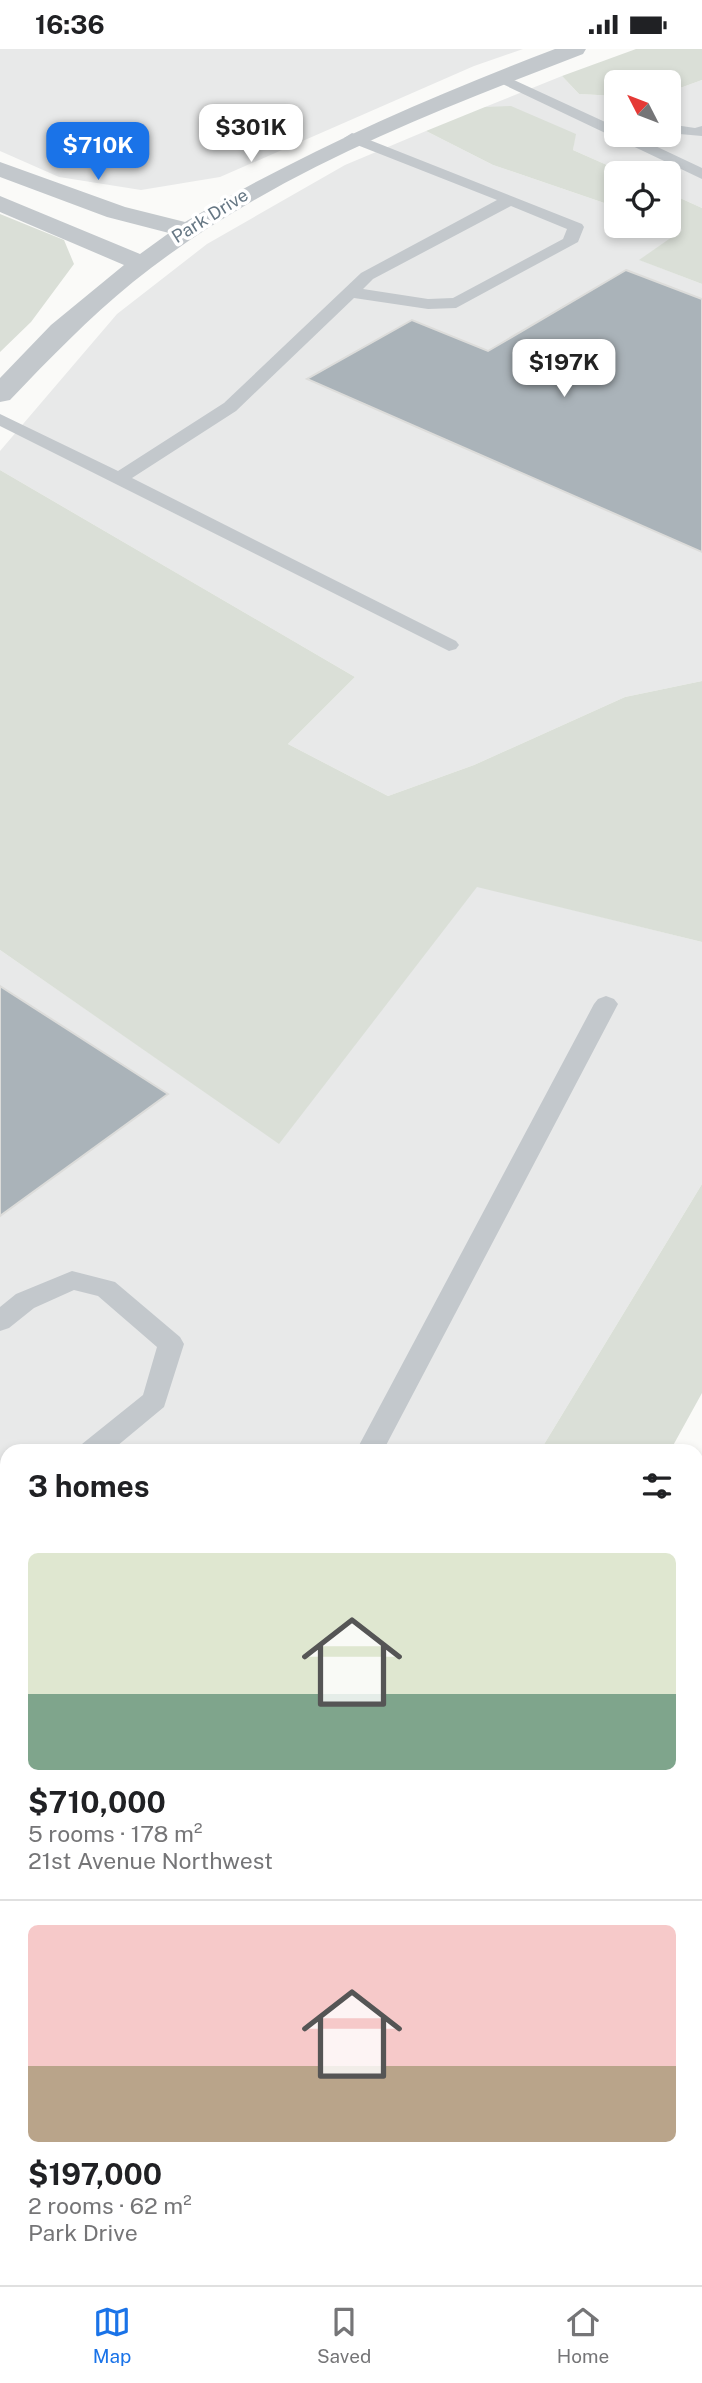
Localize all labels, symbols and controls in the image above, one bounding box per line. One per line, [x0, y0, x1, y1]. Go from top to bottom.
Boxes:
text: 16:36 [35, 9, 105, 40]
north arrow [604, 70, 681, 147]
map controls [604, 70, 681, 238]
pin: $301K [202, 104, 300, 164]
text: $301K [215, 113, 287, 140]
pin: $710K [49, 123, 147, 182]
text: $710K [62, 131, 134, 158]
button: locate [604, 161, 681, 238]
street label: Park Drive [168, 184, 252, 247]
pin: $197K [515, 339, 613, 399]
text: $197K [528, 348, 600, 375]
icon: filters [638, 1467, 676, 1505]
text: 3 homes [28, 1468, 150, 1504]
icon: home [289, 1599, 415, 1725]
text: $710,000 [28, 1784, 166, 1820]
text: 5 rooms · 178 m² [28, 1820, 202, 1847]
text: 21st Avenue Northwest [28, 1847, 273, 1874]
icon: home [289, 1971, 415, 2097]
text: $197,000 [28, 2156, 162, 2192]
text: 2 rooms · 62 m² [28, 2192, 192, 2219]
text: Park Drive [28, 2219, 138, 2246]
tab: Map [93, 2303, 131, 2367]
tab: Saved [317, 2303, 371, 2367]
tab: Home [557, 2303, 609, 2367]

